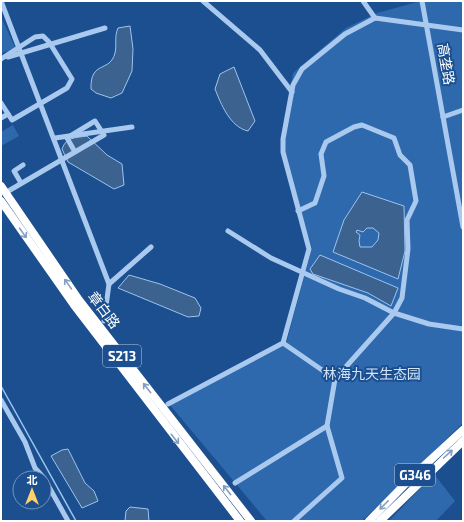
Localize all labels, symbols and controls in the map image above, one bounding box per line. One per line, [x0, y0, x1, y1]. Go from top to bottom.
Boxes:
street label: 高垄路 [434, 42, 459, 86]
one-way arrow [19, 227, 27, 238]
one-way arrow [64, 279, 72, 290]
street label: 章白路 [85, 288, 124, 332]
road number: S213 [103, 345, 141, 367]
park label: 林海九天生态园 [323, 365, 421, 382]
one-way arrow [142, 383, 151, 394]
one-way arrow [171, 433, 180, 444]
one-way arrow [443, 450, 453, 459]
road number: G346 [395, 464, 435, 486]
north arrow [12, 470, 52, 510]
text: 北 [27, 473, 38, 486]
one-way arrow [223, 485, 231, 496]
one-way arrow [379, 501, 389, 510]

